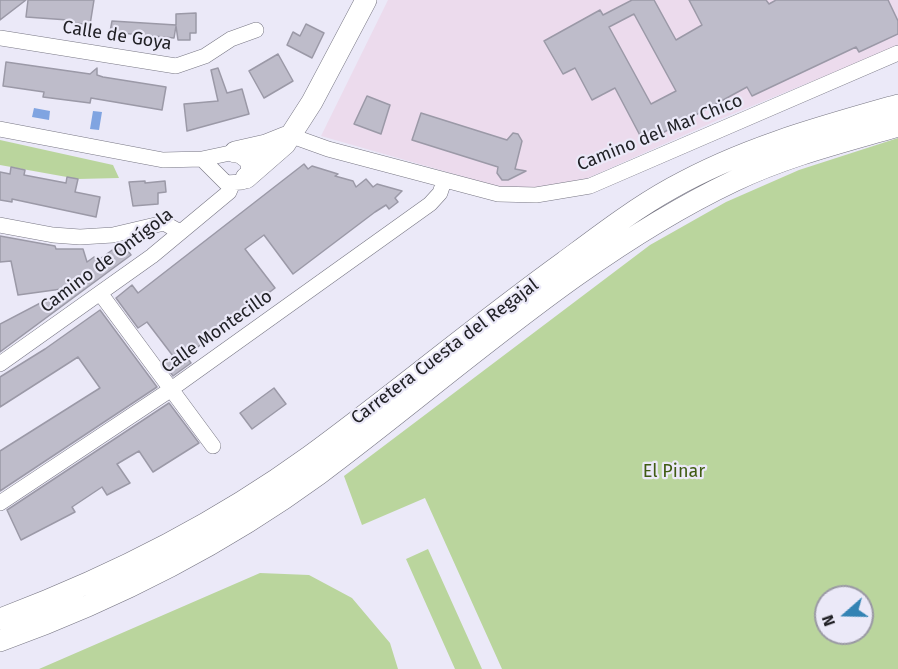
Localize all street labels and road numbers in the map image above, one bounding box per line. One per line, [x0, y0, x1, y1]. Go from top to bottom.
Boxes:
street label: Calle de Goya [61, 17, 173, 55]
street label: Camino del Mar Chico [574, 90, 746, 176]
street label: Camino de Ontígola [36, 204, 178, 318]
street label: Carretera Cuesta del Regajal [347, 275, 543, 429]
street label: Calle Montecillo [157, 286, 277, 378]

